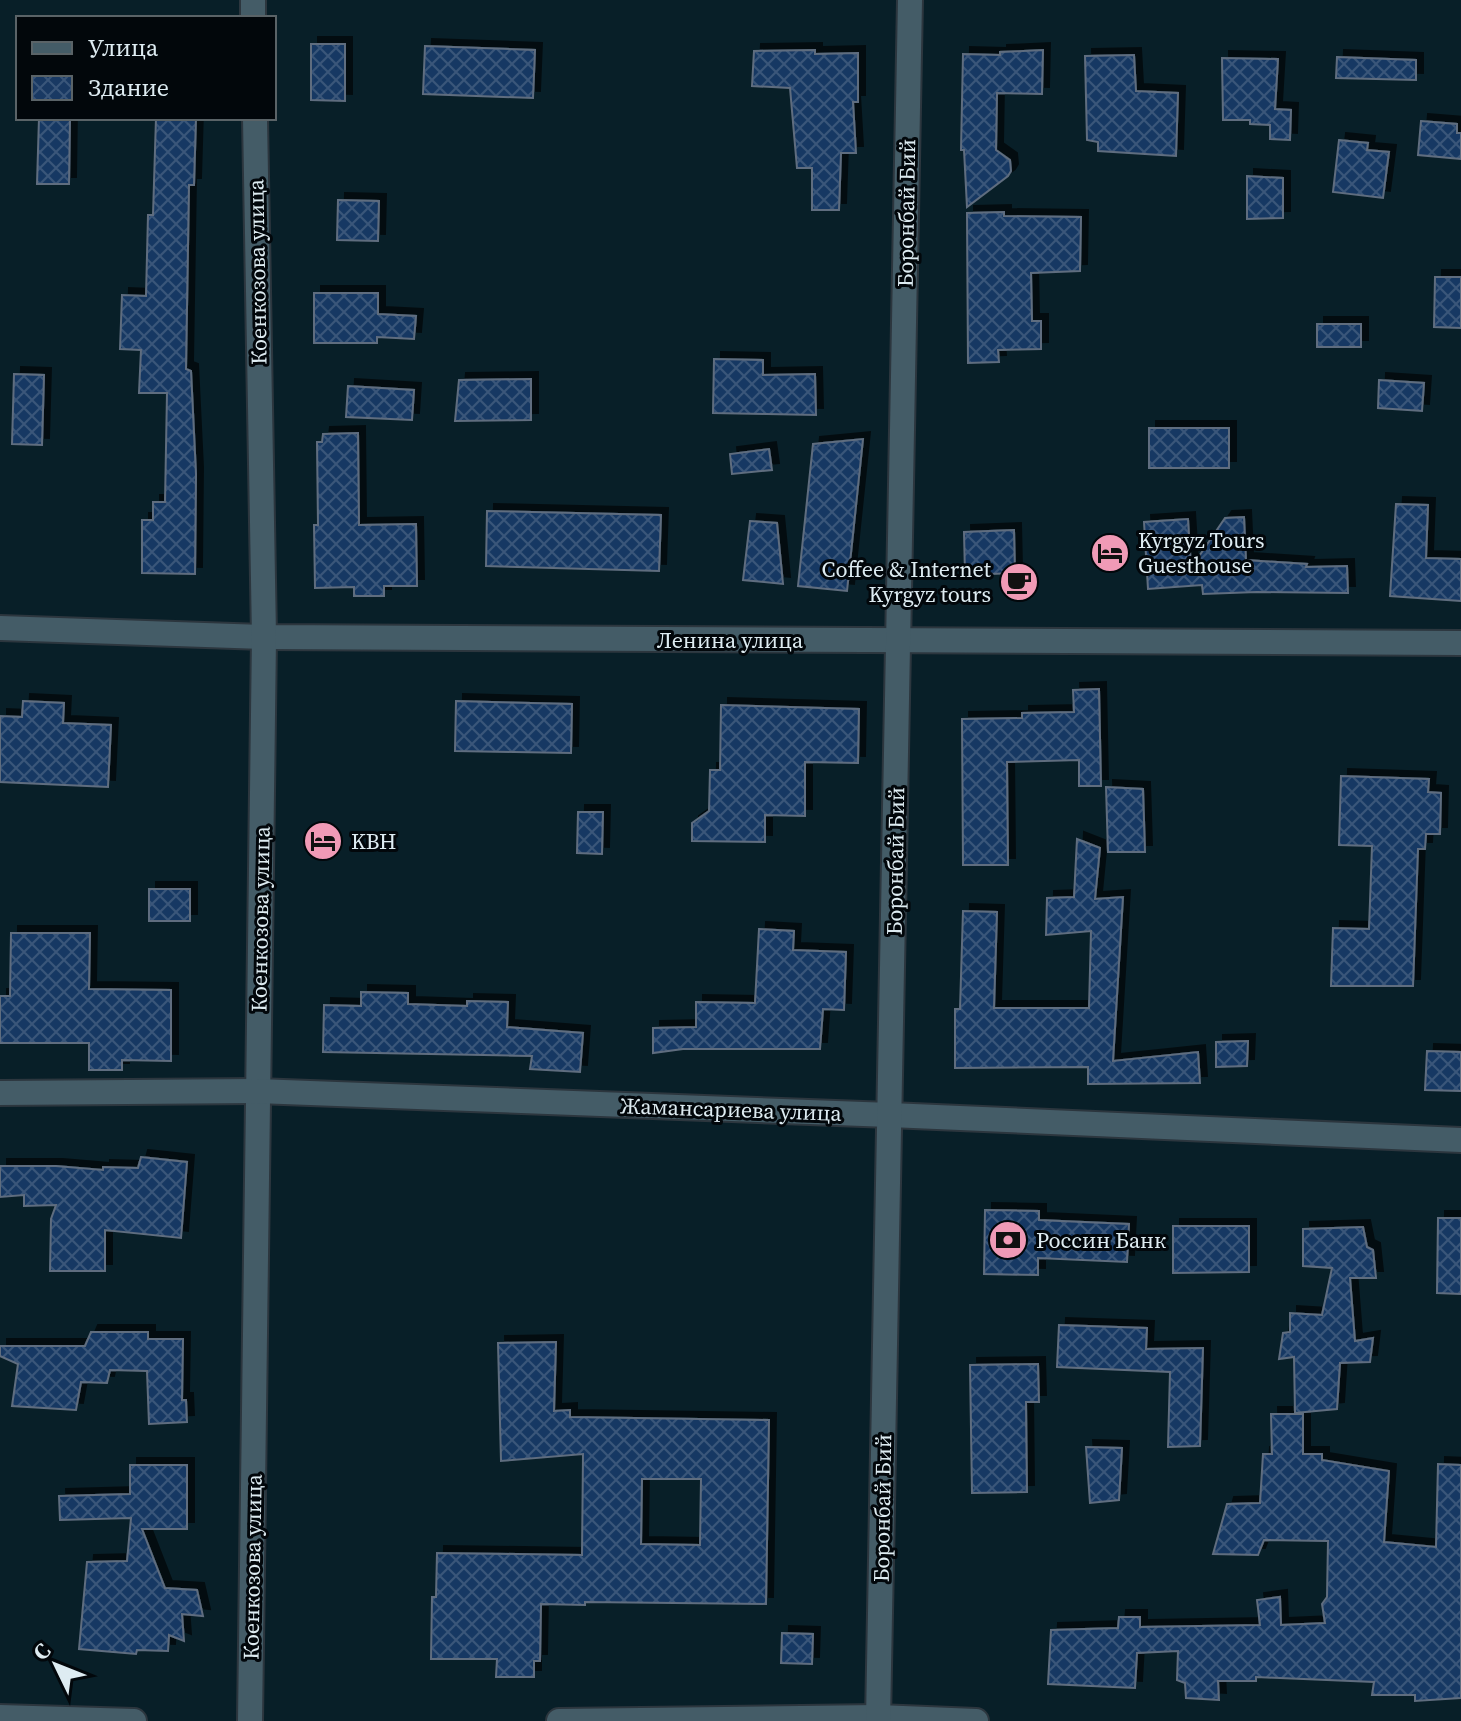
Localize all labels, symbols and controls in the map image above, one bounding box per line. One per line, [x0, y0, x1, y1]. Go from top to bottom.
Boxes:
legend [16, 16, 276, 120]
text: Улица [88, 31, 159, 64]
text: Здание [88, 71, 169, 104]
street label: Боронбай Бий [890, 139, 922, 287]
street label: Коенкозова улица [240, 178, 274, 365]
place label: Kyrgyz Tours Guesthouse [1138, 525, 1265, 580]
hotel icon: Kyrgyz Tours Guesthouse [1089, 532, 1131, 574]
place label: Coffee & Internet Kyrgyz tours [822, 554, 992, 609]
cafe icon: Coffee & Internet Kyrgyz tours [998, 561, 1040, 603]
street label: Ленина улица [657, 625, 804, 655]
street label: Боронбай Бий [879, 787, 911, 935]
hotel icon: KBH [302, 820, 344, 862]
street label: Коенкозова улица [243, 825, 277, 1012]
place label: KBH [351, 826, 396, 856]
street label: Жамансариева улица [620, 1090, 843, 1128]
bank icon: Россин Банк [987, 1219, 1029, 1261]
place label: Россин Банк [1036, 1225, 1166, 1255]
street label: Боронбай Бий [866, 1434, 898, 1582]
street label: Коенкозова улица [235, 1473, 269, 1660]
north arrow [16, 1625, 96, 1705]
text: С [26, 1636, 57, 1667]

